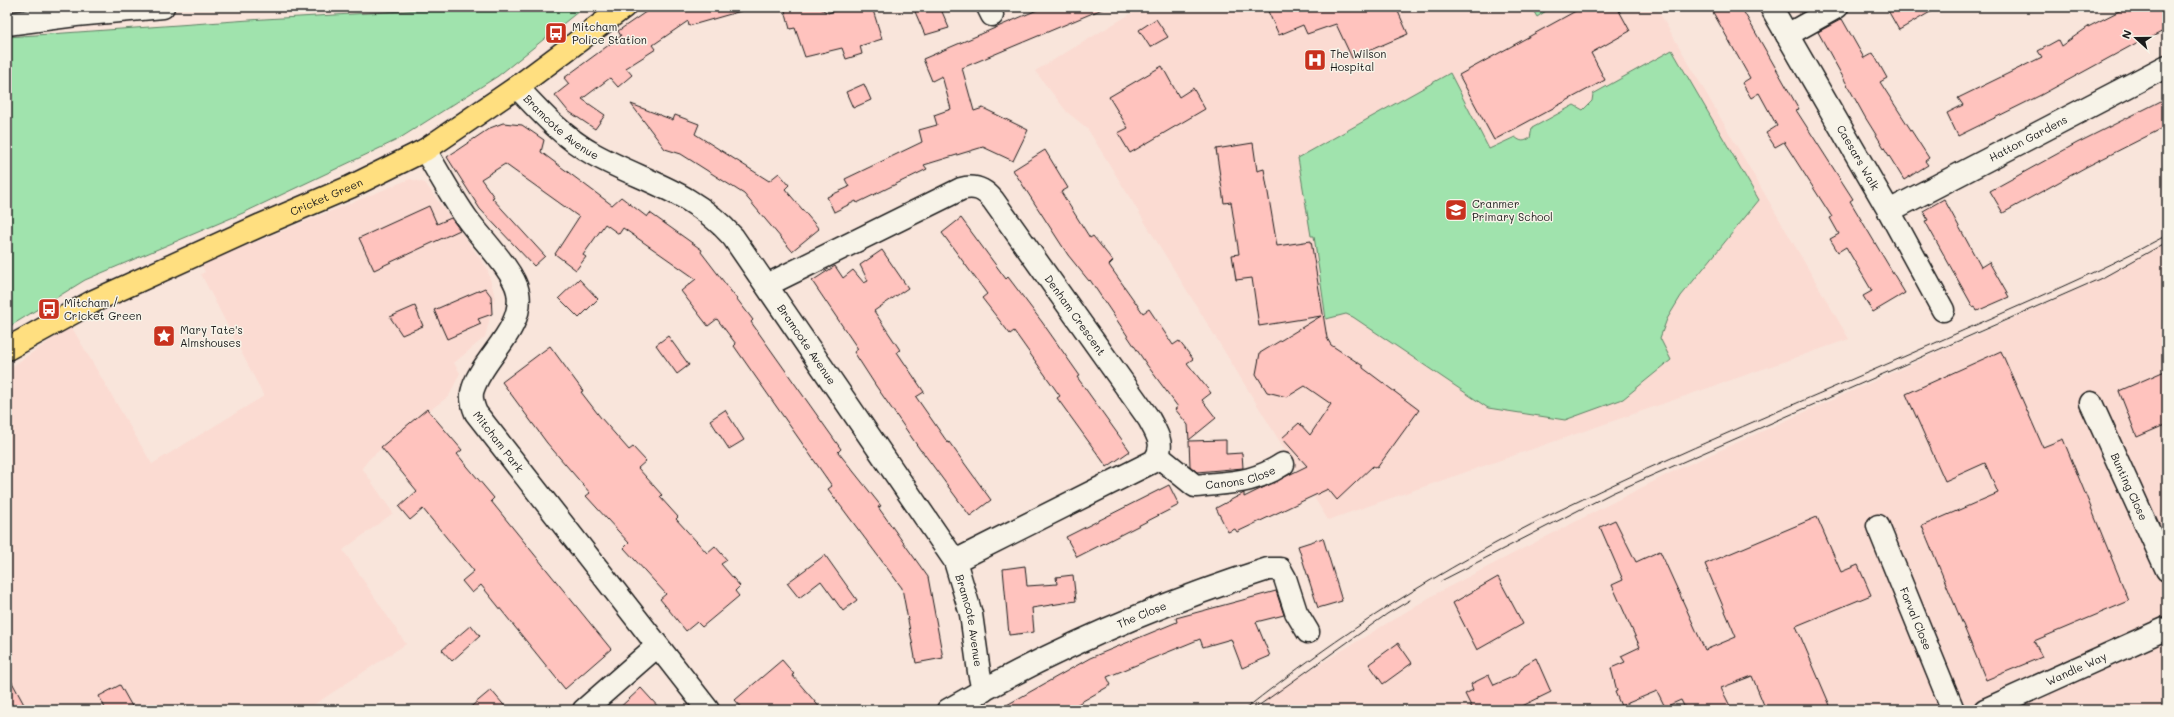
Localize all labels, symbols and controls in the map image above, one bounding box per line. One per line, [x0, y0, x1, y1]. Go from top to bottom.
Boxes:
north arrow [2116, 18, 2156, 58]
place label: Mitcham Police Station [572, 19, 647, 47]
bus stop icon: Mitcham Police Station [543, 20, 569, 46]
text: N [2118, 28, 2135, 41]
place label: The Wilson Hospital [1330, 46, 1386, 74]
hospital icon: The Wilson Hospital [1302, 47, 1328, 73]
street label: Bramcote Avenue [521, 91, 602, 163]
street label: Hatton Gardens [1986, 111, 2070, 165]
street label: Caesars Walk [1834, 122, 1883, 193]
street label: Cricket Green [288, 174, 365, 219]
place label: Cranmer Primary School [1472, 196, 1553, 224]
school or university icon: Cranmer Primary School [1443, 197, 1469, 223]
street label: Denham Crescent [1042, 271, 1109, 358]
place label: Mitcham / Cricket Green [64, 295, 142, 323]
bus stop icon: Mitcham / Cricket Green [36, 296, 62, 322]
street label: Bramcote Avenue [774, 301, 840, 387]
place label: Mary Tate's Almshouses [180, 322, 243, 350]
place icon: Mary Tate's Almshouses [151, 323, 177, 349]
street label: Mitcham Park [470, 408, 528, 475]
street label: Bunting Close [2108, 450, 2151, 523]
street label: Canons Close [1205, 462, 1278, 492]
street label: Bramcote Avenue [952, 572, 986, 668]
street label: Forval Close [1897, 585, 1936, 652]
street label: The Close [1114, 598, 1169, 631]
street label: Wandle Way [2043, 648, 2109, 689]

